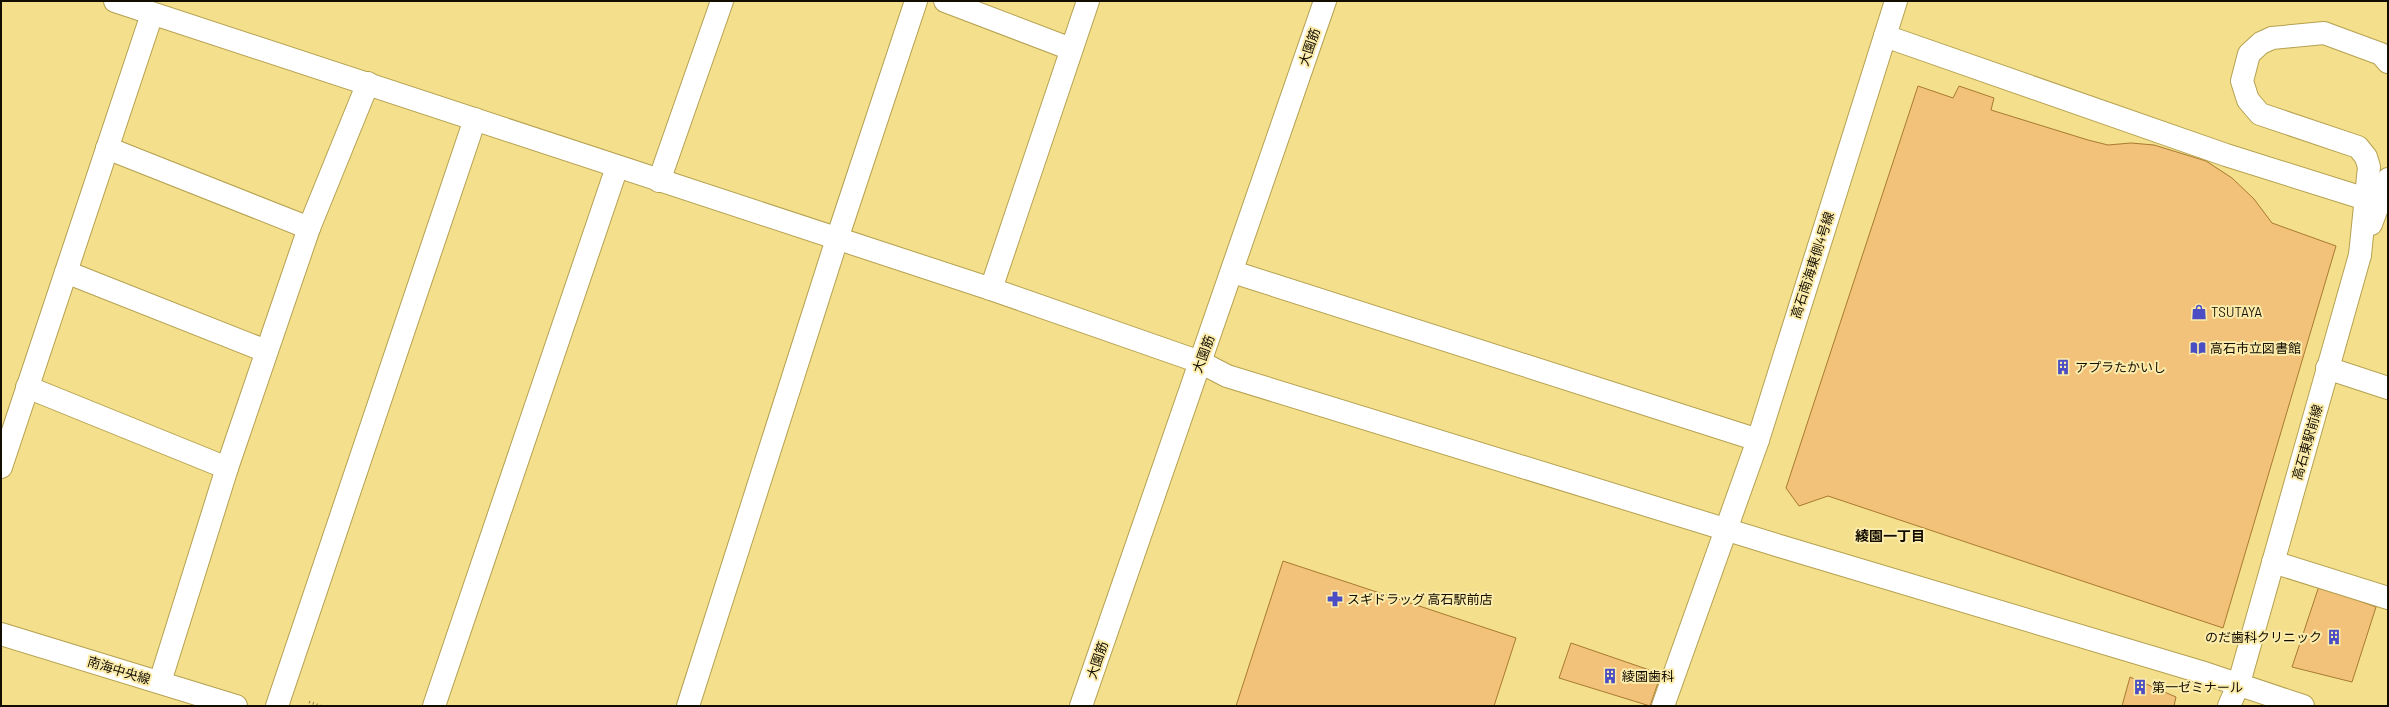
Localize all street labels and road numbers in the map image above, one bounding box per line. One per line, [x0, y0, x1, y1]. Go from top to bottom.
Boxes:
street label: 大園筋 [1295, 26, 1323, 68]
street label: 高石南海東側4号線 [1787, 210, 1837, 320]
street label: 大園筋 [1189, 333, 1217, 375]
street label: 高石東駅前線 [2289, 402, 2325, 482]
street label: 大園筋 [1083, 639, 1111, 681]
street label: 南海中央線 [86, 653, 152, 687]

